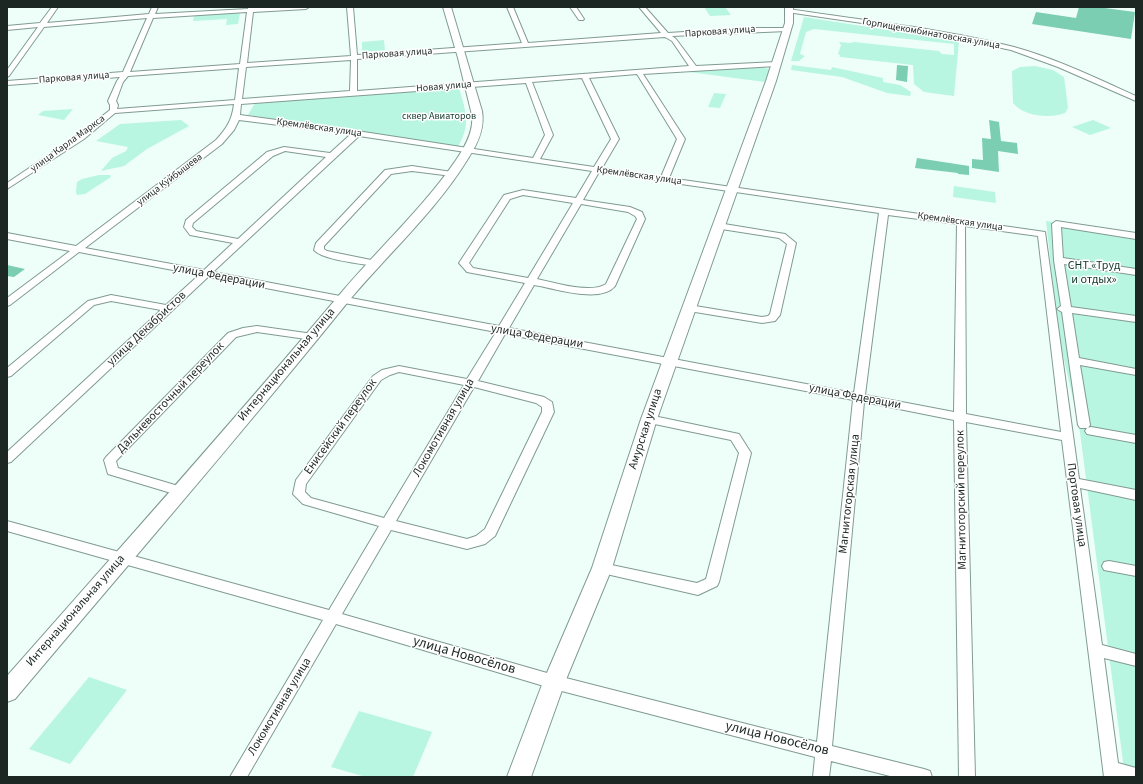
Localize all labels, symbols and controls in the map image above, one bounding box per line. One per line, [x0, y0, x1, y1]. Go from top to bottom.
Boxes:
street label: Горпищекомбинатовская улица [861, 16, 1001, 52]
street label: Парковая улица [684, 24, 756, 40]
street label: Парковая улица [361, 46, 433, 62]
street label: Парковая улица [38, 70, 110, 86]
street label: Новая улица [416, 79, 472, 95]
park label: сквер Авиаторов [402, 111, 476, 123]
street label: улица Карла Маркса [28, 113, 108, 175]
street label: Кремлёвская улица [276, 116, 362, 140]
street label: улица Куйбышева [135, 151, 205, 209]
street label: Кремлёвская улица [596, 164, 682, 188]
street label: Кремлёвская улица [917, 210, 1003, 234]
park label: СНТ «Труд и отдых» [1068, 259, 1120, 287]
street label: улица Федерации [172, 261, 266, 293]
street label: улица Декабристов [105, 289, 189, 369]
street label: Интернациональная улица [235, 305, 339, 425]
street label: улица Федерации [490, 322, 584, 352]
street label: Дальневосточный переулок [114, 340, 228, 456]
street label: Енисейский переулок [301, 376, 381, 478]
street label: Локомотивная улица [410, 376, 478, 480]
street label: улица Федерации [808, 381, 902, 413]
street label: Амурская улица [626, 387, 666, 471]
street label: Магнитогорский переулок [954, 430, 970, 570]
street label: Магнитогорская улица [837, 434, 863, 554]
street label: Портовая улица [1063, 462, 1089, 548]
street label: Интернациональная улица [24, 552, 128, 670]
street label: улица Новосёлов [411, 633, 517, 679]
street label: Локомотивная улица [245, 656, 315, 758]
street label: улица Новосёлов [724, 718, 830, 760]

